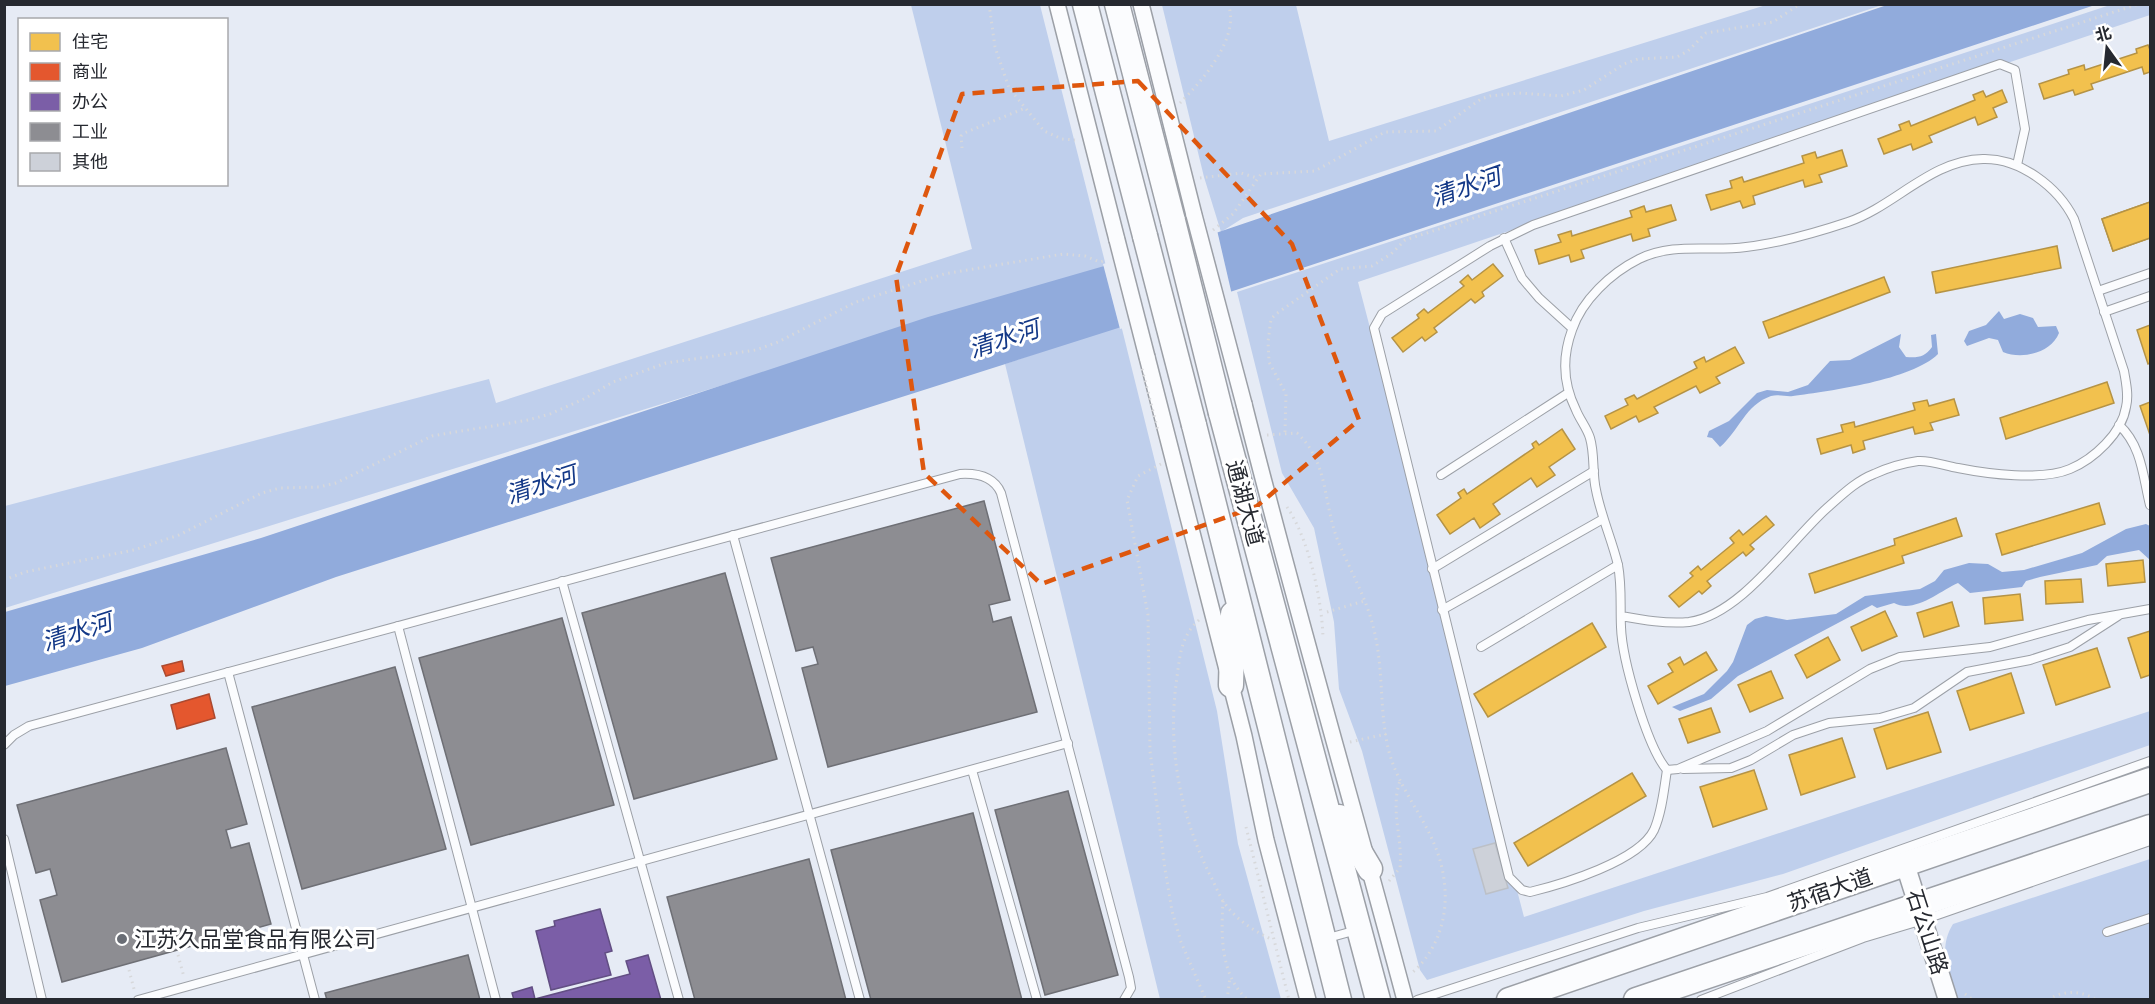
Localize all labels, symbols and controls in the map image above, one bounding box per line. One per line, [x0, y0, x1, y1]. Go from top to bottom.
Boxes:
legend [18, 18, 228, 186]
north arrow [2077, 18, 2137, 78]
text: 北 [2093, 23, 2114, 46]
text: 住宅 [72, 31, 108, 53]
text: 商业 [72, 61, 108, 83]
text: 办公 [72, 91, 108, 113]
text: 工业 [72, 121, 108, 143]
text: 其他 [72, 151, 108, 173]
water label: 清水河 [1427, 160, 1509, 213]
water label: 清水河 [965, 312, 1047, 364]
street label: 通湖大道 [1221, 457, 1269, 549]
water label: 清水河 [502, 458, 584, 510]
water label: 清水河 [38, 605, 120, 657]
street label: 苏宿大道 [1784, 863, 1876, 917]
street label: 石公山路 [1901, 886, 1953, 978]
place label: 江苏久品堂食品有限公司 [134, 926, 376, 953]
marker: 江苏久品堂食品有限公司 [115, 932, 129, 946]

